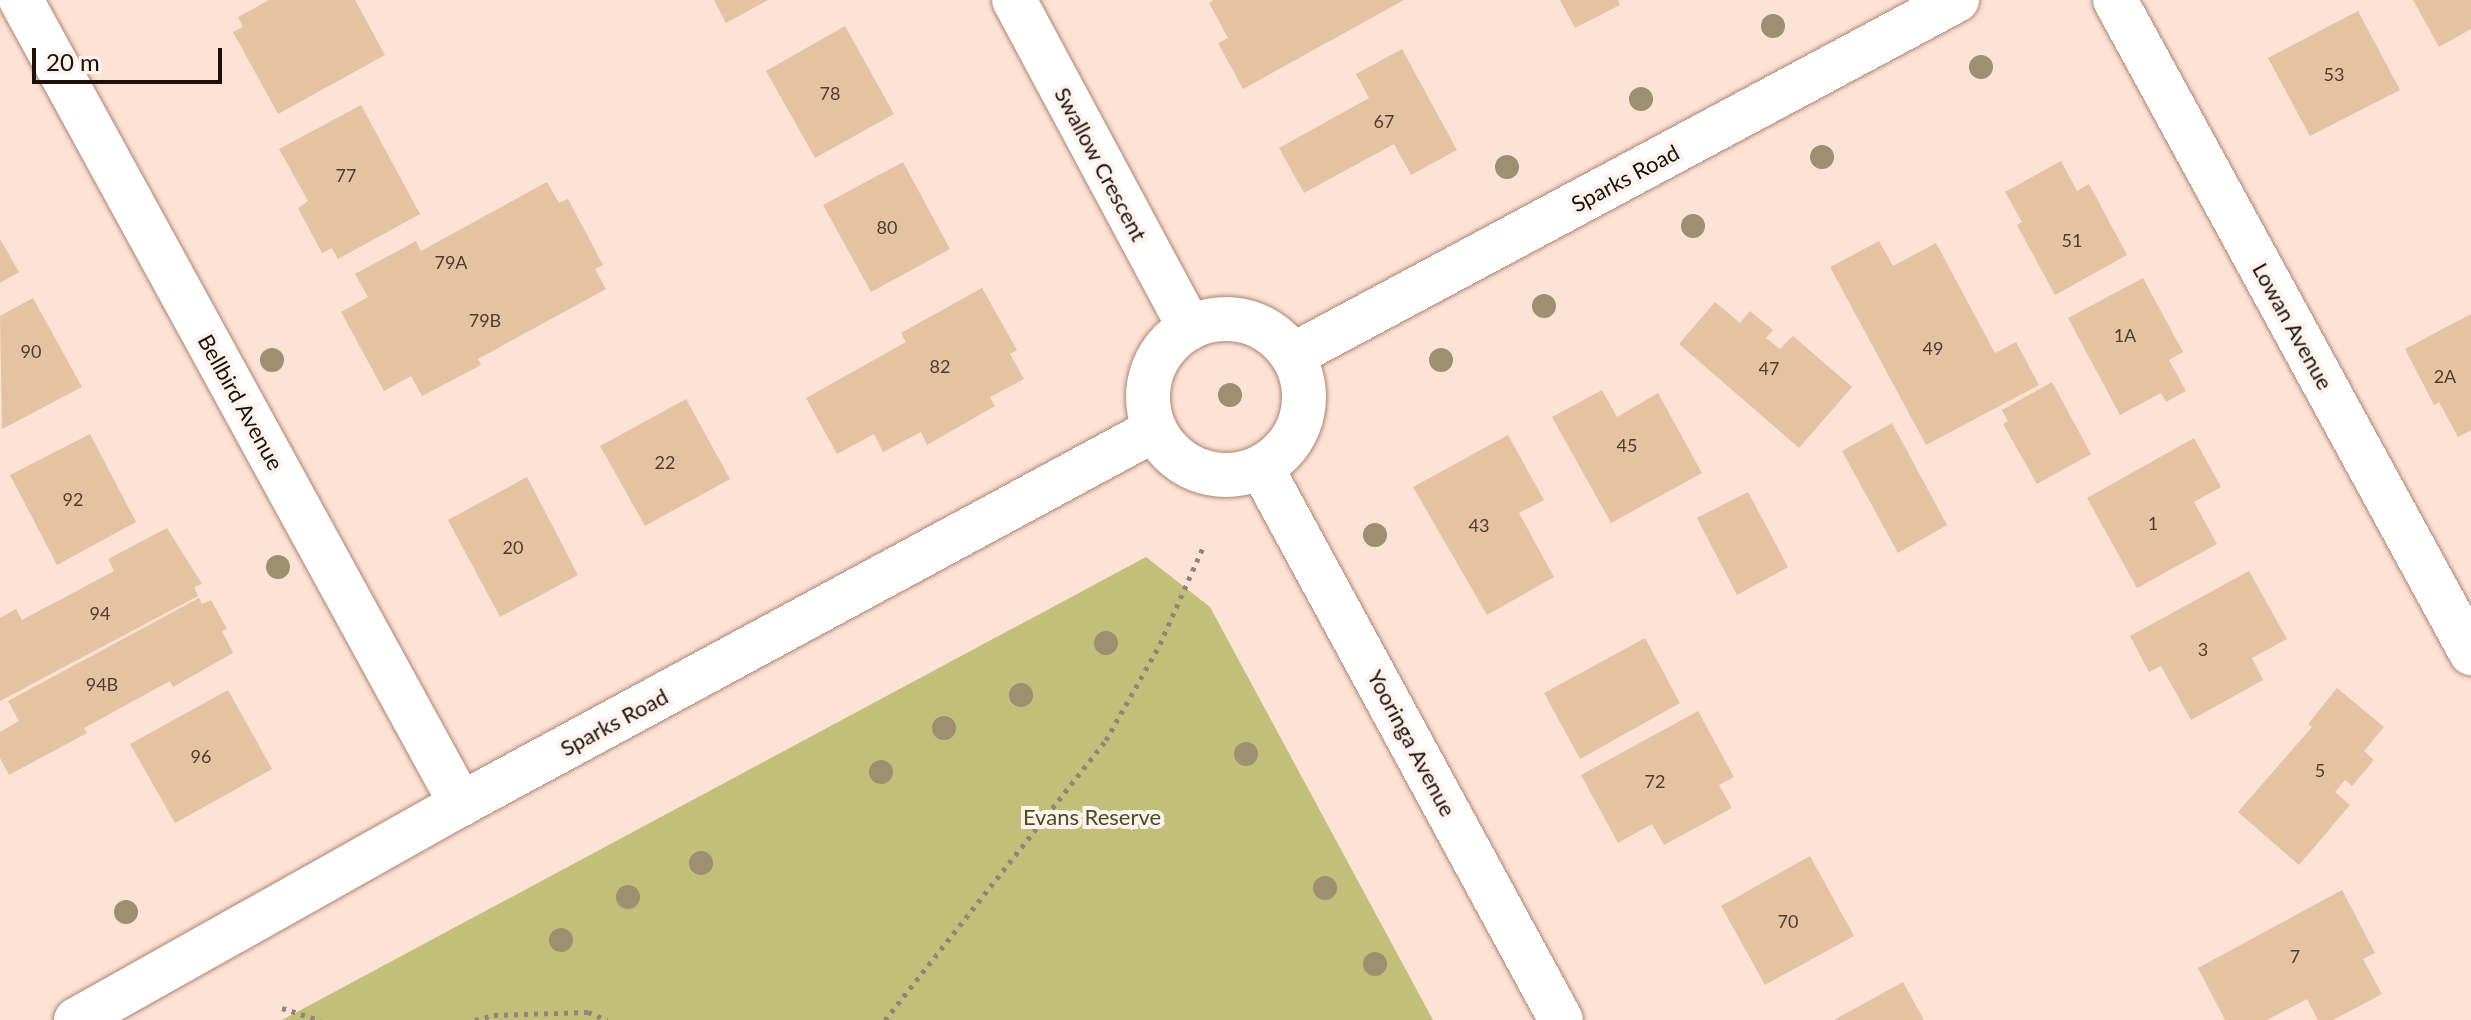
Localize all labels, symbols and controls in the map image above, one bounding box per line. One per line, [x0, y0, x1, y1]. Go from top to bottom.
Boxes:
scale bar [36, 32, 226, 82]
text: 20 m [46, 47, 100, 76]
house number: 53 [2324, 63, 2344, 85]
house number: 78 [820, 82, 840, 104]
street label: Swallow Crescent [1049, 83, 1153, 245]
house number: 67 [1374, 110, 1394, 132]
street label: Sparks Road [1567, 139, 1683, 217]
house number: 77 [336, 164, 356, 186]
house number: 80 [877, 216, 897, 238]
house number: 51 [2062, 229, 2082, 251]
house number: 79A [434, 251, 468, 273]
street label: Lowan Avenue [2247, 258, 2339, 394]
house number: 79B [469, 309, 501, 331]
house number: 1A [2114, 324, 2136, 346]
street label: Bellbird Avenue [193, 329, 289, 475]
house number: 49 [1923, 337, 1943, 359]
house number: 90 [21, 340, 41, 362]
house number: 82 [930, 355, 950, 377]
house number: 47 [1759, 357, 1779, 379]
house number: 2A [2434, 365, 2456, 387]
house number: 45 [1617, 434, 1637, 456]
house number: 22 [655, 451, 675, 473]
house number: 92 [63, 488, 83, 510]
house number: 1 [2148, 512, 2158, 534]
house number: 43 [1469, 514, 1489, 536]
house number: 20 [503, 536, 523, 558]
house number: 94 [90, 602, 110, 624]
house number: 3 [2198, 638, 2208, 660]
street label: Yooringa Avenue [1362, 665, 1462, 821]
house number: 94B [86, 673, 118, 695]
street label: Sparks Road [556, 683, 672, 761]
house number: 96 [191, 745, 211, 767]
house number: 5 [2315, 759, 2325, 781]
house number: 72 [1645, 770, 1665, 792]
park label: Evans Reserve [1023, 804, 1161, 830]
house number: 70 [1778, 910, 1798, 932]
house number: 7 [2290, 945, 2300, 967]

